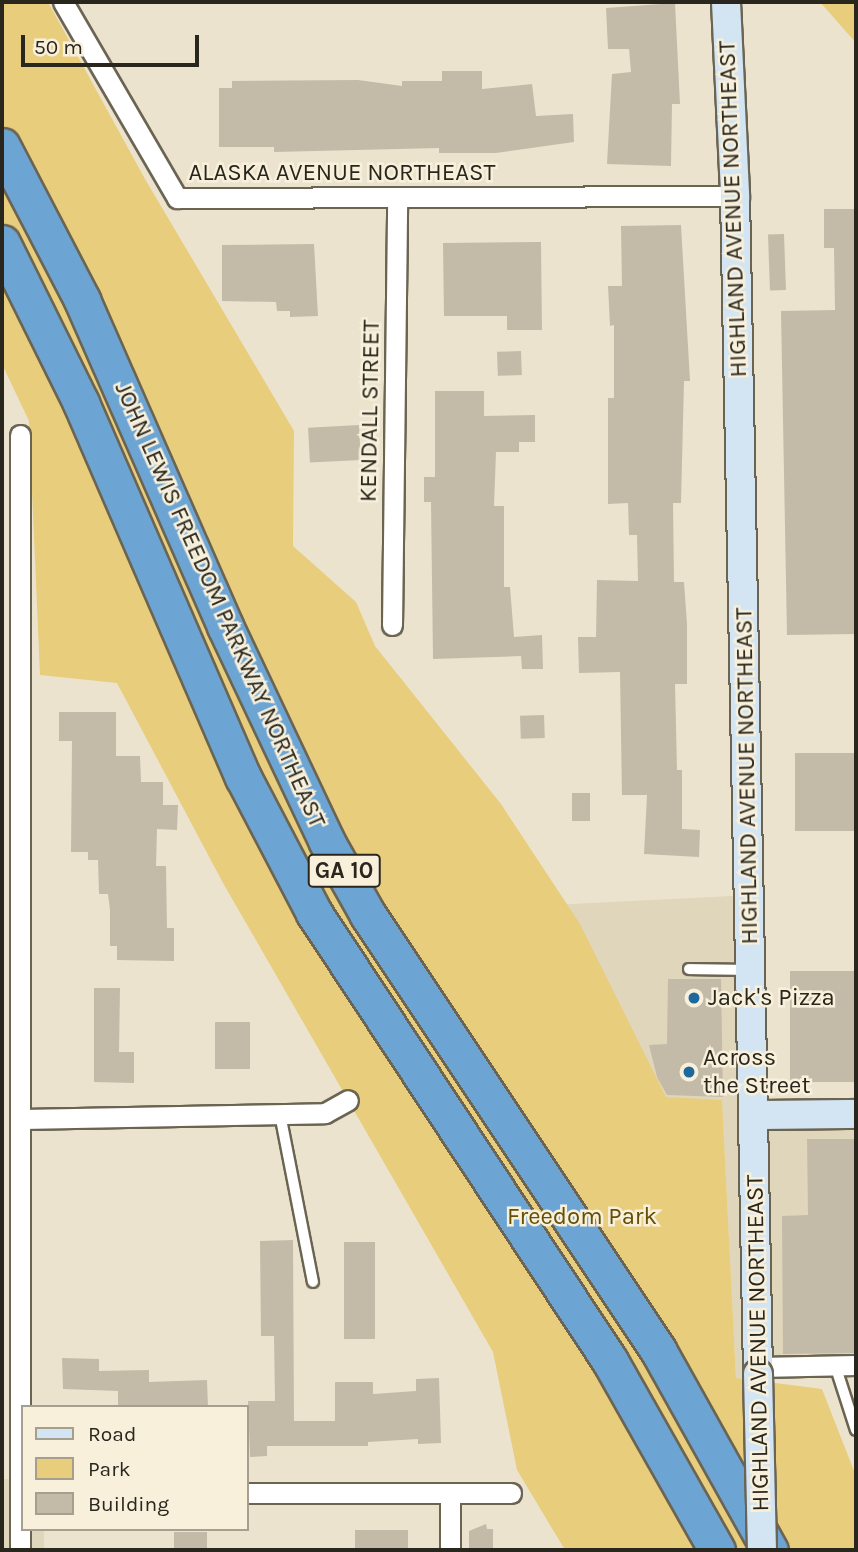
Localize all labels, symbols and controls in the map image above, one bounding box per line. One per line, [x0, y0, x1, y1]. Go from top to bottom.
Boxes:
scale bar [24, 21, 203, 65]
text: 50 m [34, 35, 83, 59]
street label: HIGHLAND AVENUE NORTHEAST [713, 40, 753, 378]
street label: ALASKA AVENUE NORTHEAST [188, 159, 496, 187]
street label: KENDALL STREET [354, 320, 386, 502]
street label: JOHN LEWIS FREEDOM PARKWAY NORTHEAST [108, 378, 332, 832]
street label: HIGHLAND AVENUE NORTHEAST [730, 607, 764, 945]
road number: GA 10 [307, 852, 381, 890]
place label: Jack's Pizza [708, 984, 835, 1012]
marker: Jack's Pizza [686, 990, 702, 1006]
place label: Across the Street [703, 1044, 810, 1100]
marker: Across the Street [681, 1064, 697, 1080]
street label: HIGHLAND AVENUE NORTHEAST [741, 1174, 775, 1512]
park label: Freedom Park [507, 1203, 657, 1231]
legend [21, 1405, 248, 1531]
text: Road [88, 1422, 136, 1446]
text: Park [88, 1457, 131, 1481]
text: Building [88, 1492, 169, 1516]

